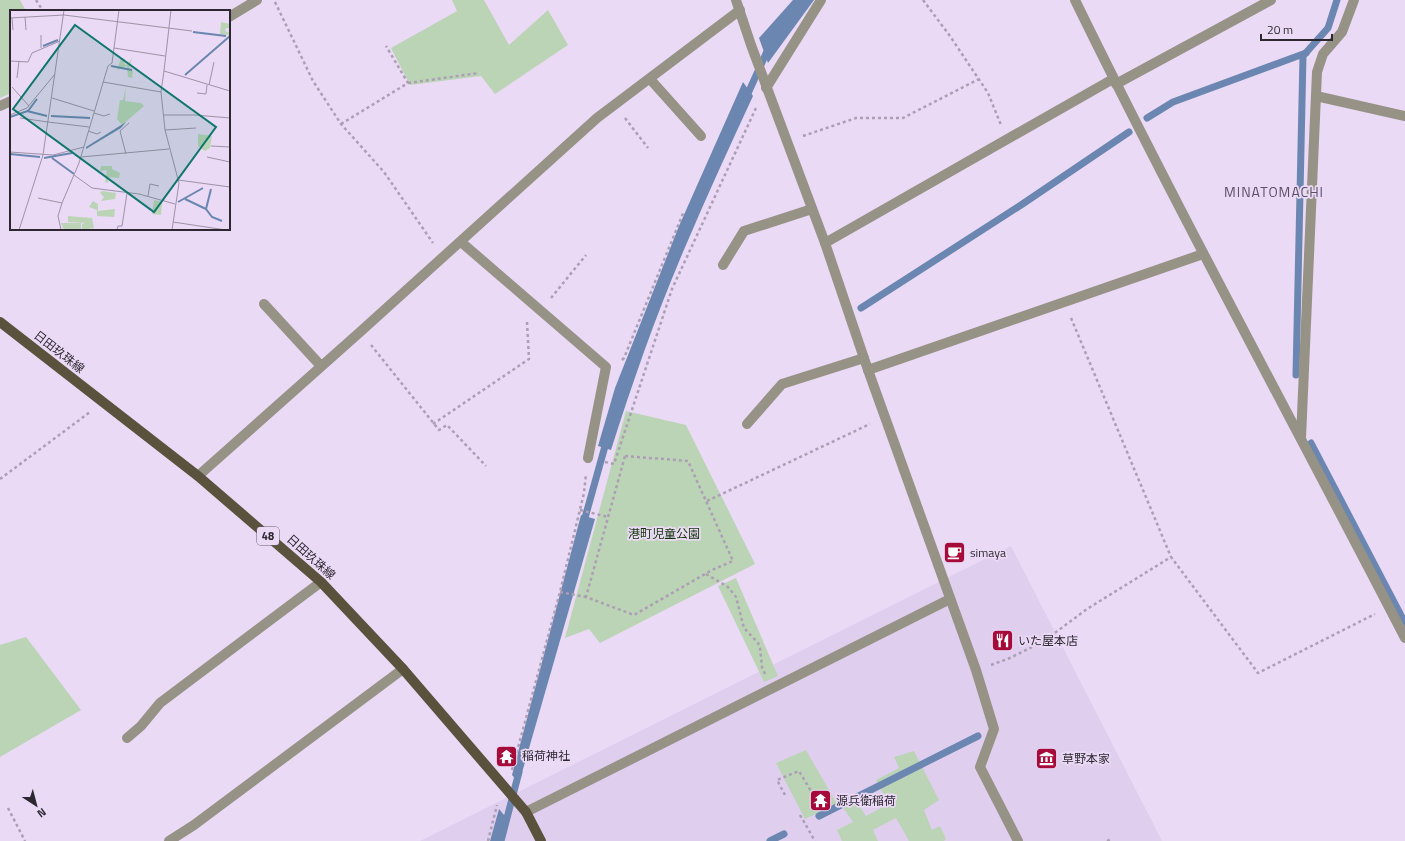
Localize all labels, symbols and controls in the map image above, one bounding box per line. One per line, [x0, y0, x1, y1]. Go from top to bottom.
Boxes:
inset map [10, 10, 230, 230]
scale bar [1261, 16, 1332, 42]
text: 20 m [1267, 20, 1293, 39]
district label: MINATOMACHI [1224, 181, 1324, 202]
street label: 日田玖珠線 [30, 326, 89, 378]
park label: 港町児童公園 [628, 524, 700, 543]
road number: 48 [257, 527, 279, 545]
street label: 日田玖珠線 [283, 529, 340, 584]
cafe icon: simaya [941, 540, 967, 566]
place label: simaya [970, 543, 1006, 562]
restaurant icon: いた屋本店 [990, 628, 1016, 654]
place label: いた屋本店 [1018, 631, 1078, 650]
temple icon: 稲荷神社 [494, 743, 520, 769]
place label: 稲荷神社 [522, 746, 570, 765]
museum icon: 草野本家 [1033, 746, 1059, 772]
place label: 草野本家 [1062, 749, 1110, 768]
north arrow [16, 785, 56, 825]
temple icon: 源兵衛稲荷 [807, 788, 833, 814]
place label: 源兵衛稲荷 [836, 791, 896, 810]
text: N [34, 804, 50, 822]

